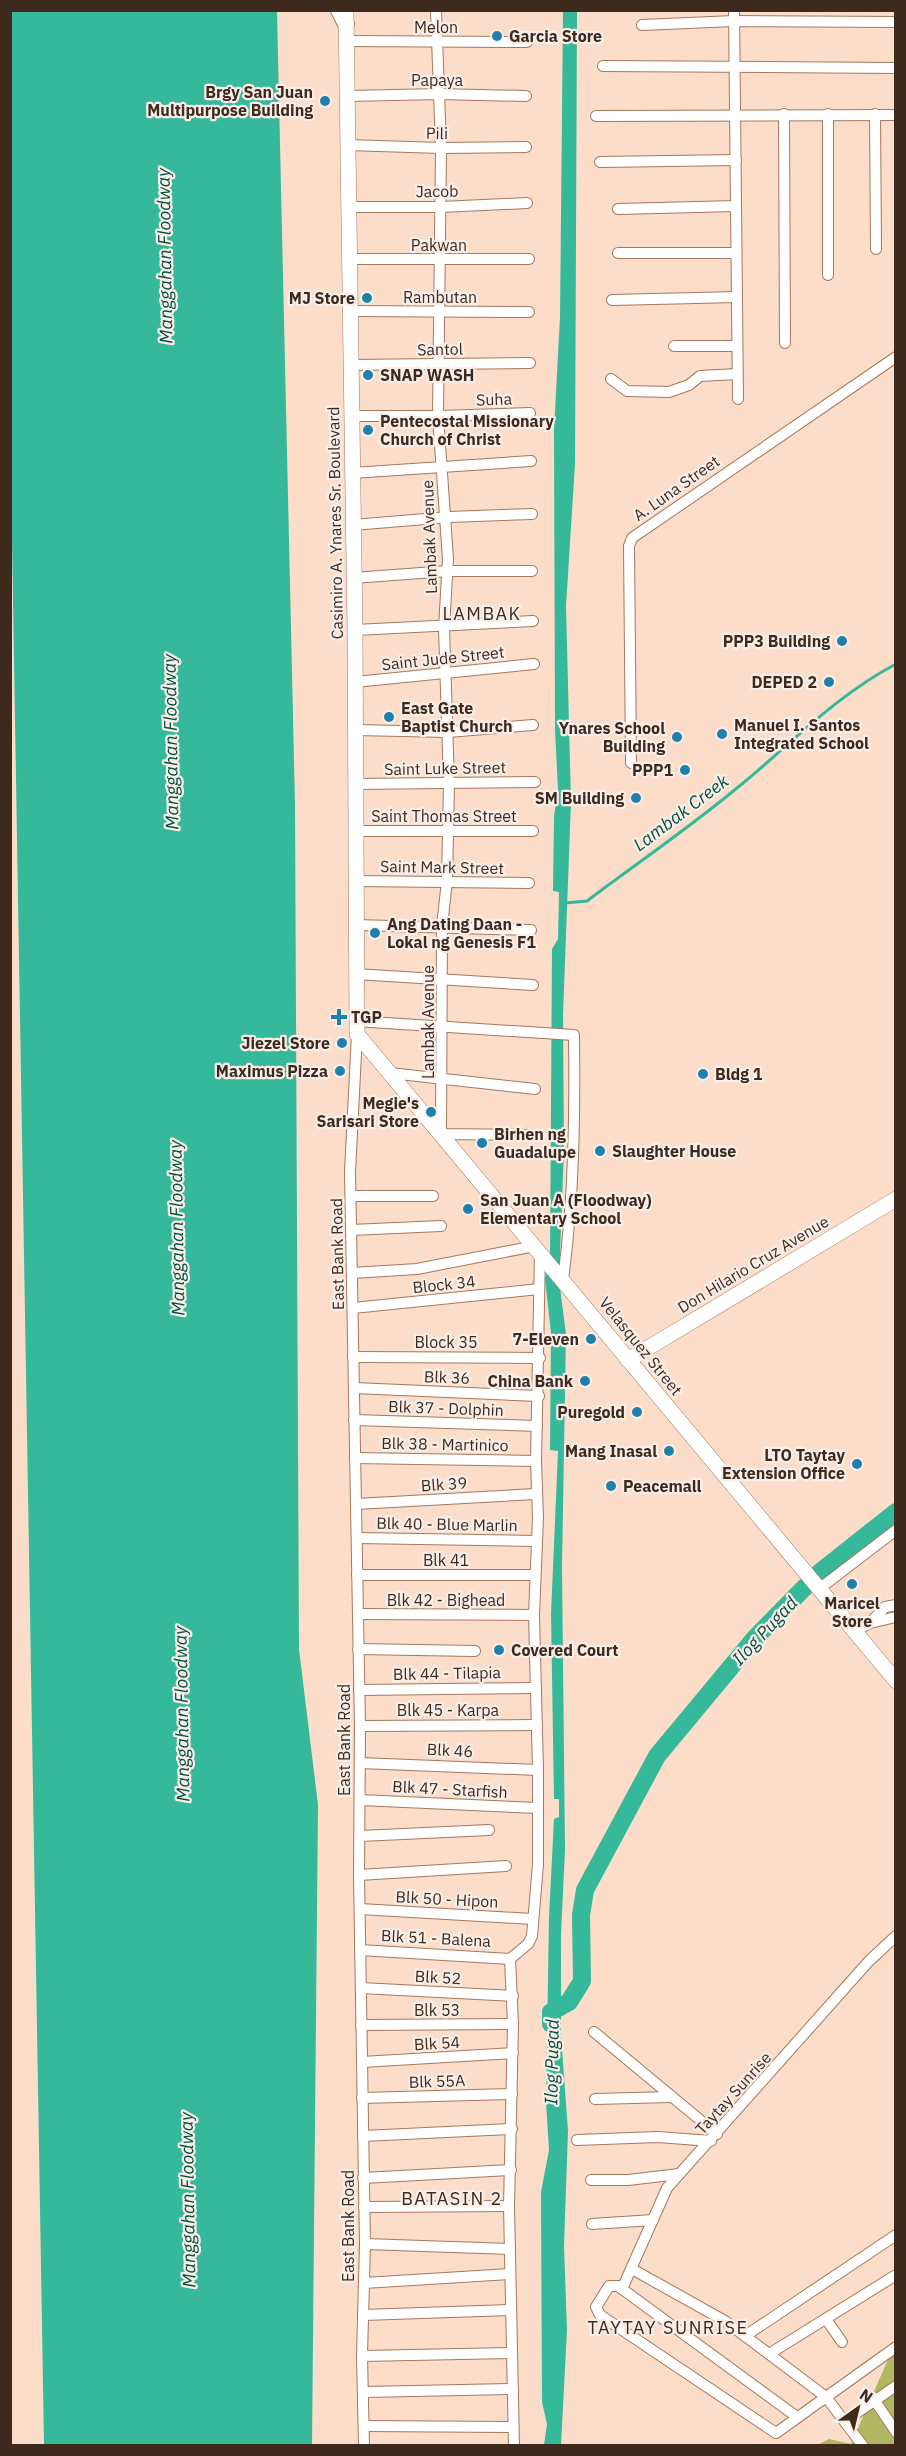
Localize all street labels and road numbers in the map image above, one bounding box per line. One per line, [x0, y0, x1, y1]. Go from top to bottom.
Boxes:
street label: Melon [414, 17, 458, 37]
street label: Papaya [411, 70, 464, 90]
street label: Pili [426, 123, 448, 143]
street label: Jacob [415, 181, 459, 201]
street label: Pakwan [411, 235, 467, 255]
street label: Rambutan [403, 287, 477, 307]
street label: Santol [417, 339, 463, 359]
street label: Suha [476, 388, 513, 410]
street label: Casimiro A. Ynares Sr. Boulevard [323, 406, 347, 640]
street label: A. Luna Street [629, 451, 723, 525]
street label: Lambak Avenue [417, 479, 441, 594]
street label: Saint Jude Street [381, 642, 505, 674]
street label: Saint Luke Street [384, 757, 506, 779]
street label: Saint Thomas Street [371, 806, 517, 826]
street label: Saint Mark Street [380, 856, 504, 878]
street label: Lambak Avenue [418, 965, 438, 1079]
street label: East Bank Road [326, 1198, 348, 1310]
street label: Don Hilario Cruz Avenue [674, 1211, 832, 1317]
street label: Block 34 [412, 1271, 476, 1297]
street label: Velasquez Street [595, 1293, 687, 1399]
street label: Block 35 [414, 1332, 478, 1352]
street label: Blk 36 [424, 1366, 470, 1388]
street label: Blk 37 - Dolphin [388, 1396, 504, 1420]
street label: Blk 38 - Martinico [381, 1433, 509, 1455]
street label: Blk 39 [420, 1472, 468, 1496]
street label: Blk 40 - Blue Marlin [376, 1513, 518, 1535]
street label: Blk 41 [423, 1550, 469, 1570]
street label: Blk 42 - Bighead [387, 1590, 505, 1610]
street label: Blk 44 - Tilapia [393, 1662, 502, 1684]
street label: East Bank Road [334, 1684, 354, 1796]
street label: Blk 45 - Karpa [397, 1700, 500, 1720]
street label: Blk 46 [426, 1739, 474, 1761]
street label: Blk 47 - Starfish [392, 1776, 508, 1802]
street label: Blk 50 - Hipon [395, 1886, 499, 1912]
street label: Blk 51 - Balena [381, 1925, 492, 1951]
street label: Blk 52 [414, 1966, 462, 1988]
street label: Blk 53 [414, 2000, 460, 2020]
street label: Blk 54 [413, 2032, 461, 2054]
street label: Taytay Sunrise [691, 2047, 775, 2138]
street label: Blk 55A [408, 2070, 466, 2092]
street label: East Bank Road [338, 2170, 358, 2282]

